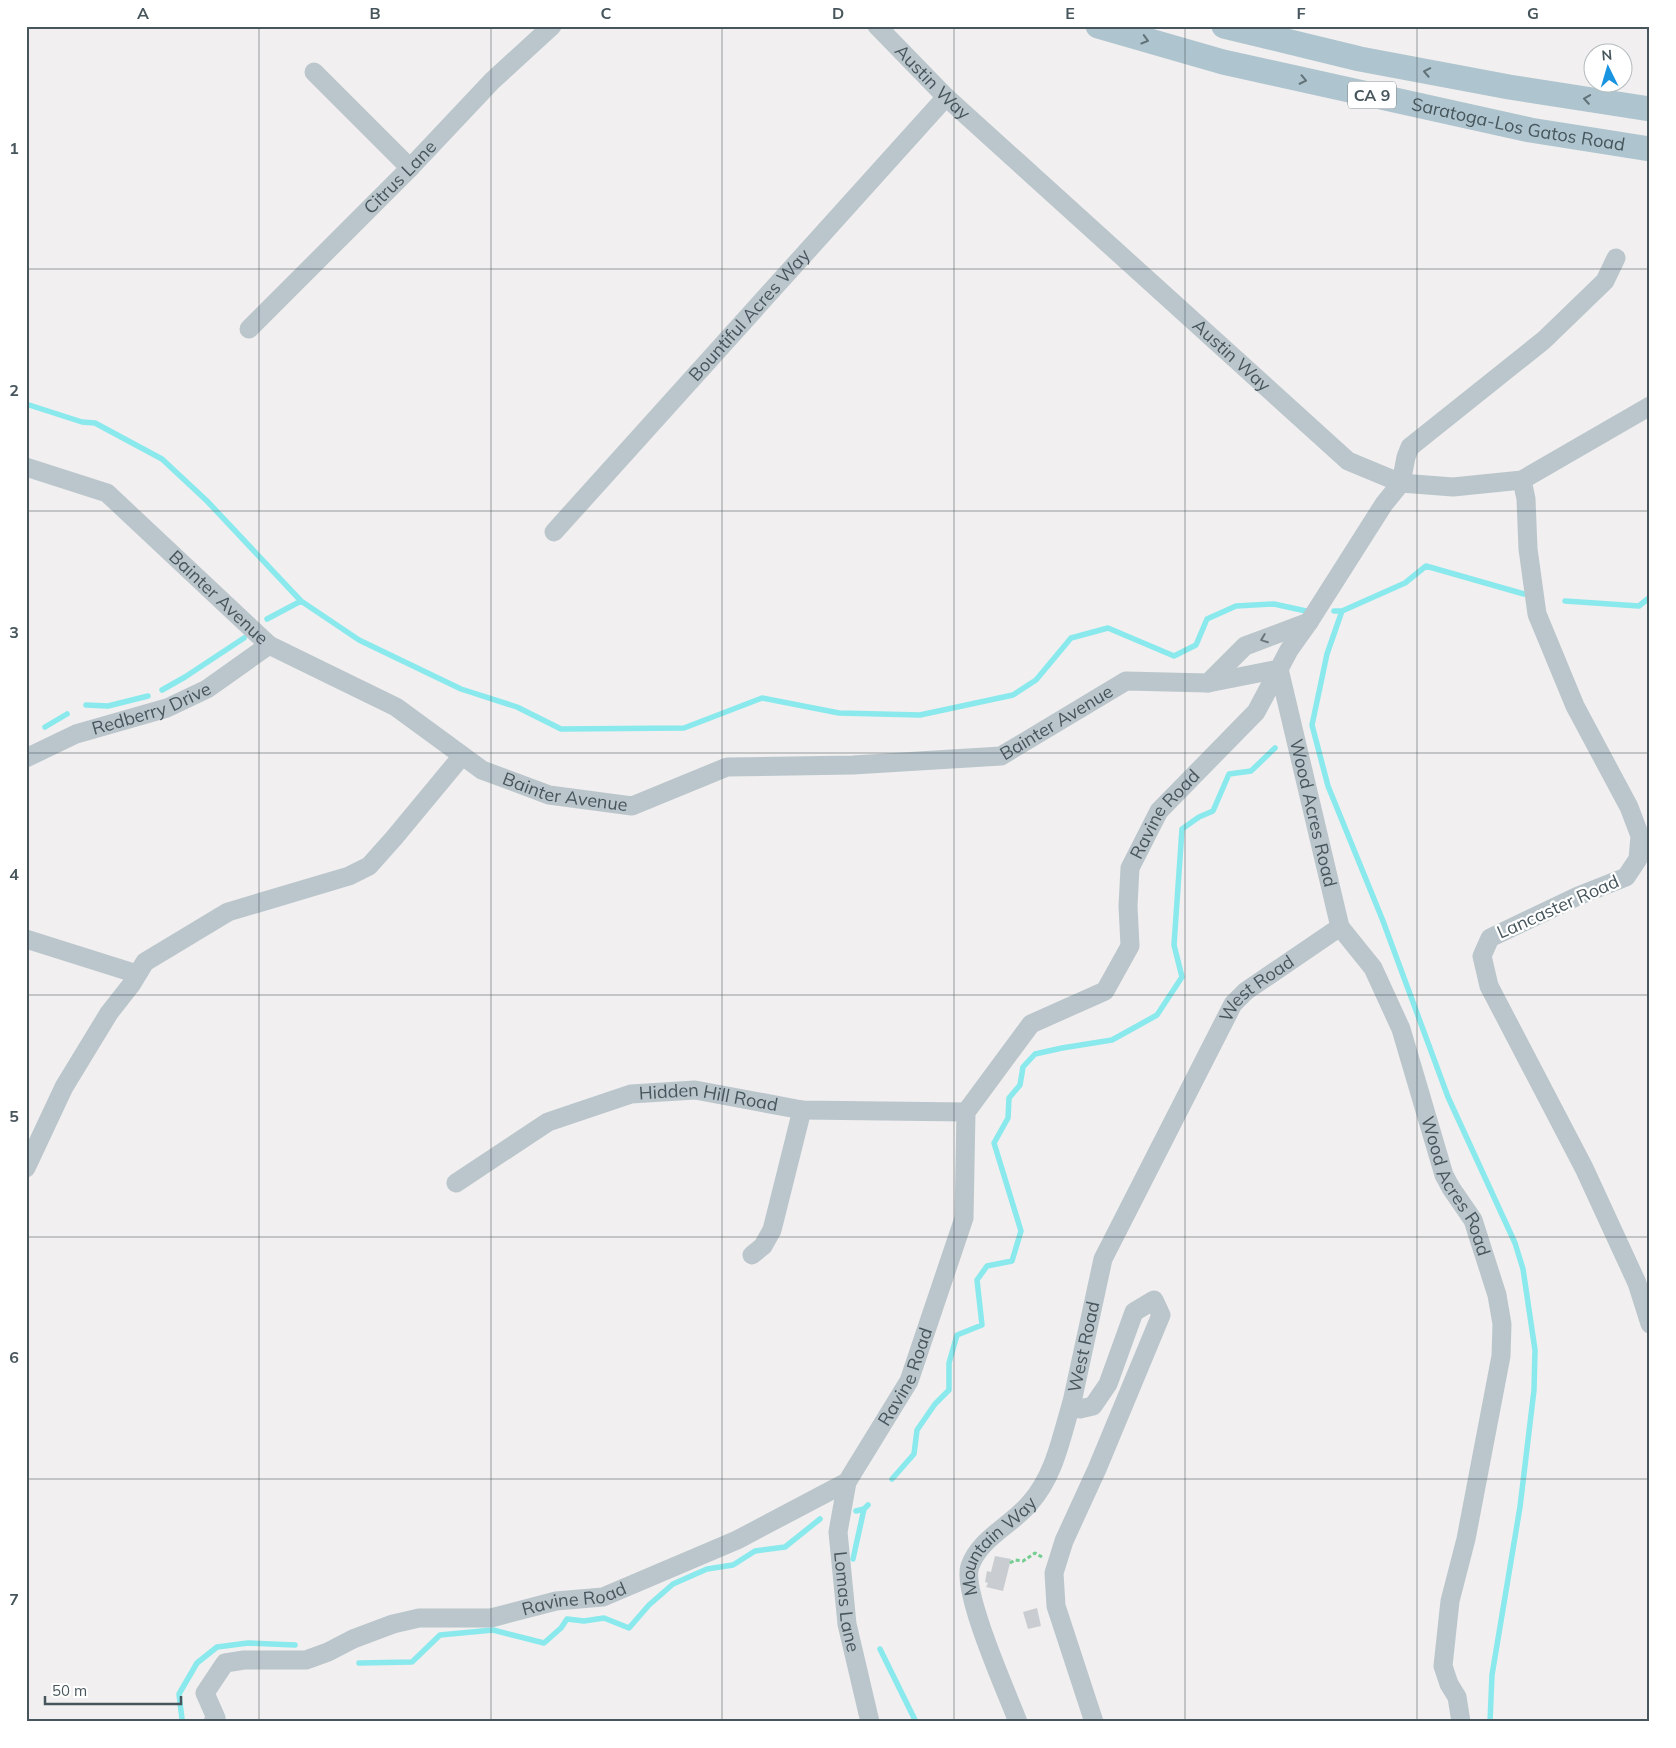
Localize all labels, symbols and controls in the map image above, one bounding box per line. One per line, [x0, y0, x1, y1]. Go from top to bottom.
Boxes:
text: A [137, 3, 149, 23]
text: B [369, 3, 381, 23]
text: C [601, 3, 612, 23]
text: D [832, 3, 844, 23]
text: E [1065, 3, 1075, 23]
text: F [1296, 3, 1306, 23]
text: G [1527, 3, 1539, 23]
one-way arrow [1140, 34, 1149, 44]
street label: Austin Way [890, 39, 976, 125]
north arrow [1584, 42, 1634, 92]
text: N [1601, 46, 1613, 64]
one-way arrow [1422, 67, 1431, 77]
one-way arrow [1298, 74, 1307, 84]
road number: CA 9 [1348, 82, 1396, 108]
street label: Saratoga-Los Gatos Road [1409, 92, 1627, 156]
one-way arrow [1582, 94, 1590, 105]
street label: Citrus Lane [358, 135, 441, 219]
text: 1 [9, 138, 19, 158]
street label: Bountiful Acres Way [683, 243, 815, 386]
street label: Austin Way [1188, 314, 1276, 397]
text: 2 [9, 380, 19, 400]
street label: Bainter Avenue [164, 545, 273, 649]
text: 3 [9, 622, 19, 642]
one-way arrow [1260, 633, 1269, 643]
street label: Redberry Drive [89, 677, 214, 740]
street label: Bainter Avenue [995, 680, 1117, 765]
street label: Wood Acres Road [1285, 737, 1342, 889]
street label: Ravine Road [1124, 764, 1204, 863]
street label: Bainter Avenue [500, 767, 629, 816]
text: 4 [9, 864, 19, 884]
street label: Lancaster Road [1493, 869, 1622, 944]
street label: West Road [1214, 950, 1298, 1026]
street label: Hidden Hill Road [638, 1078, 780, 1116]
text: 5 [9, 1106, 19, 1126]
street label: Wood Acres Road [1416, 1113, 1496, 1259]
street label: West Road [1062, 1299, 1105, 1395]
street label: Ravine Road [872, 1324, 937, 1430]
text: 6 [9, 1347, 19, 1367]
street label: Mountain Way [957, 1491, 1042, 1598]
street label: Lomas Lane [829, 1550, 865, 1654]
street label: Ravine Road [519, 1576, 630, 1620]
text: 7 [9, 1589, 19, 1609]
scale bar [45, 1673, 181, 1705]
text: 50 m [52, 1681, 87, 1700]

